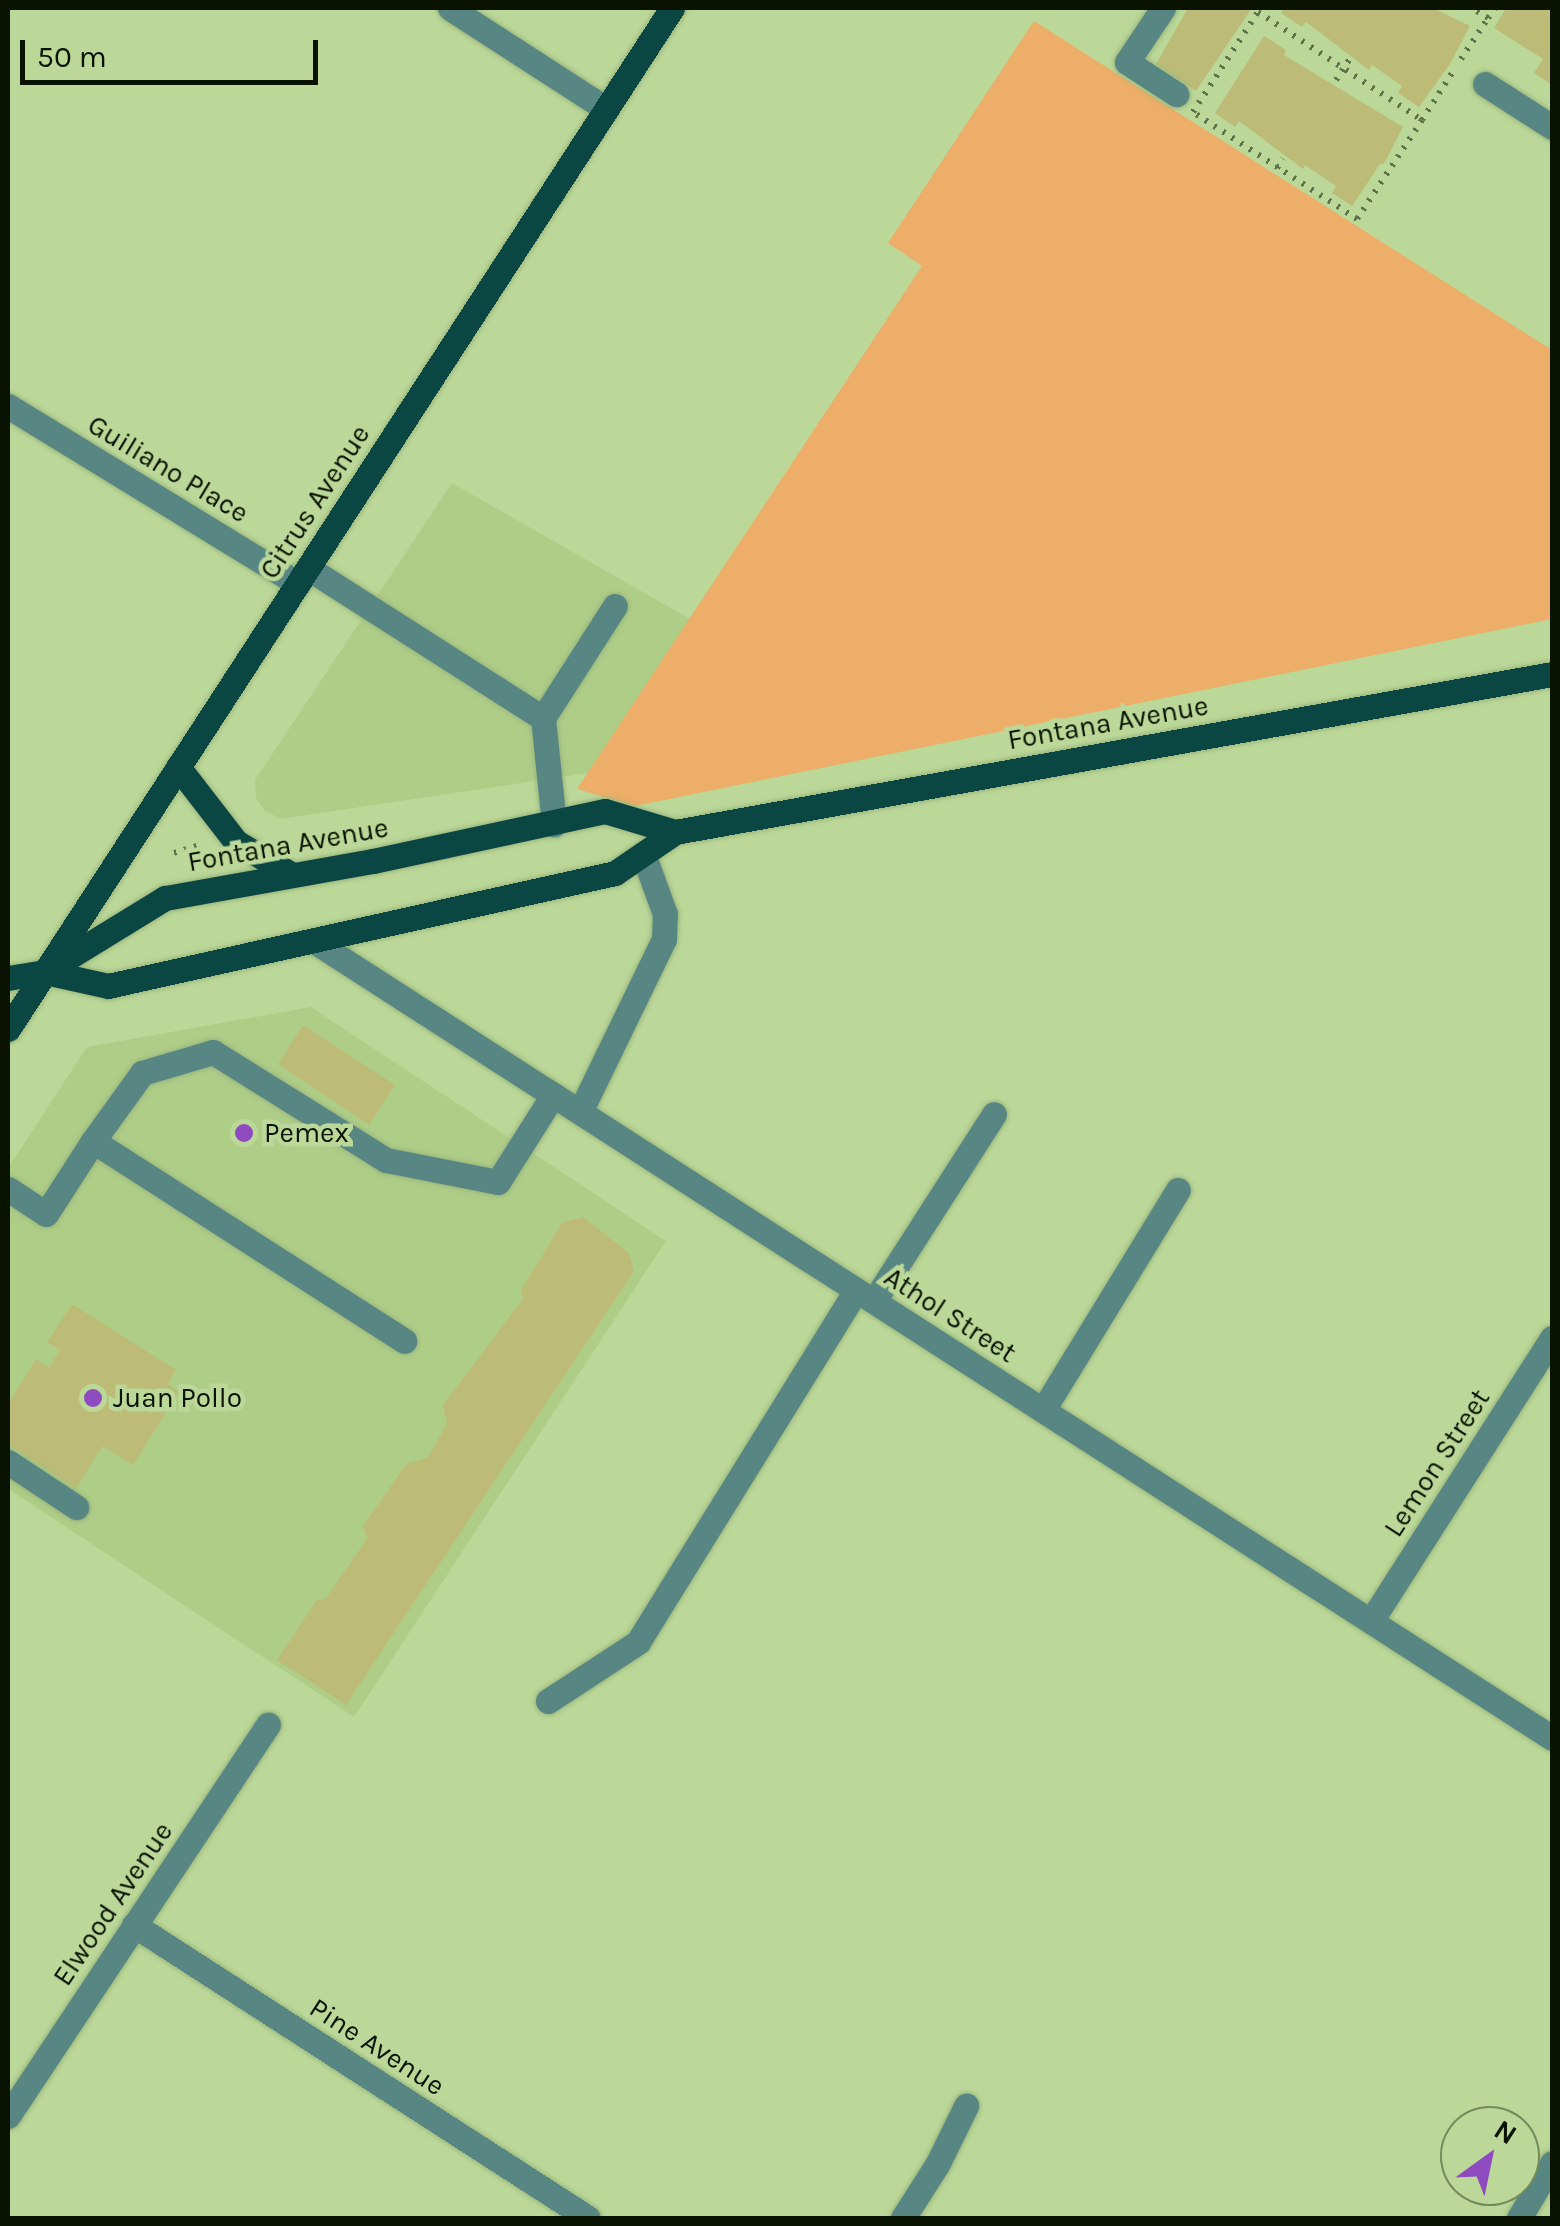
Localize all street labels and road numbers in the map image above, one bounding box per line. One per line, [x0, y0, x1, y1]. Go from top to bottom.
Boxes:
street label: Guiliano Place [82, 408, 254, 530]
street label: Citrus Avenue [253, 419, 377, 585]
street label: Fontana Avenue [1005, 689, 1211, 757]
street label: Fontana Avenue [185, 811, 391, 879]
street label: Athol Street [878, 1260, 1022, 1370]
street label: Lemon Street [1377, 1383, 1497, 1543]
street label: Elwood Avenue [46, 1816, 180, 1992]
street label: Pine Avenue [303, 1991, 451, 2103]

